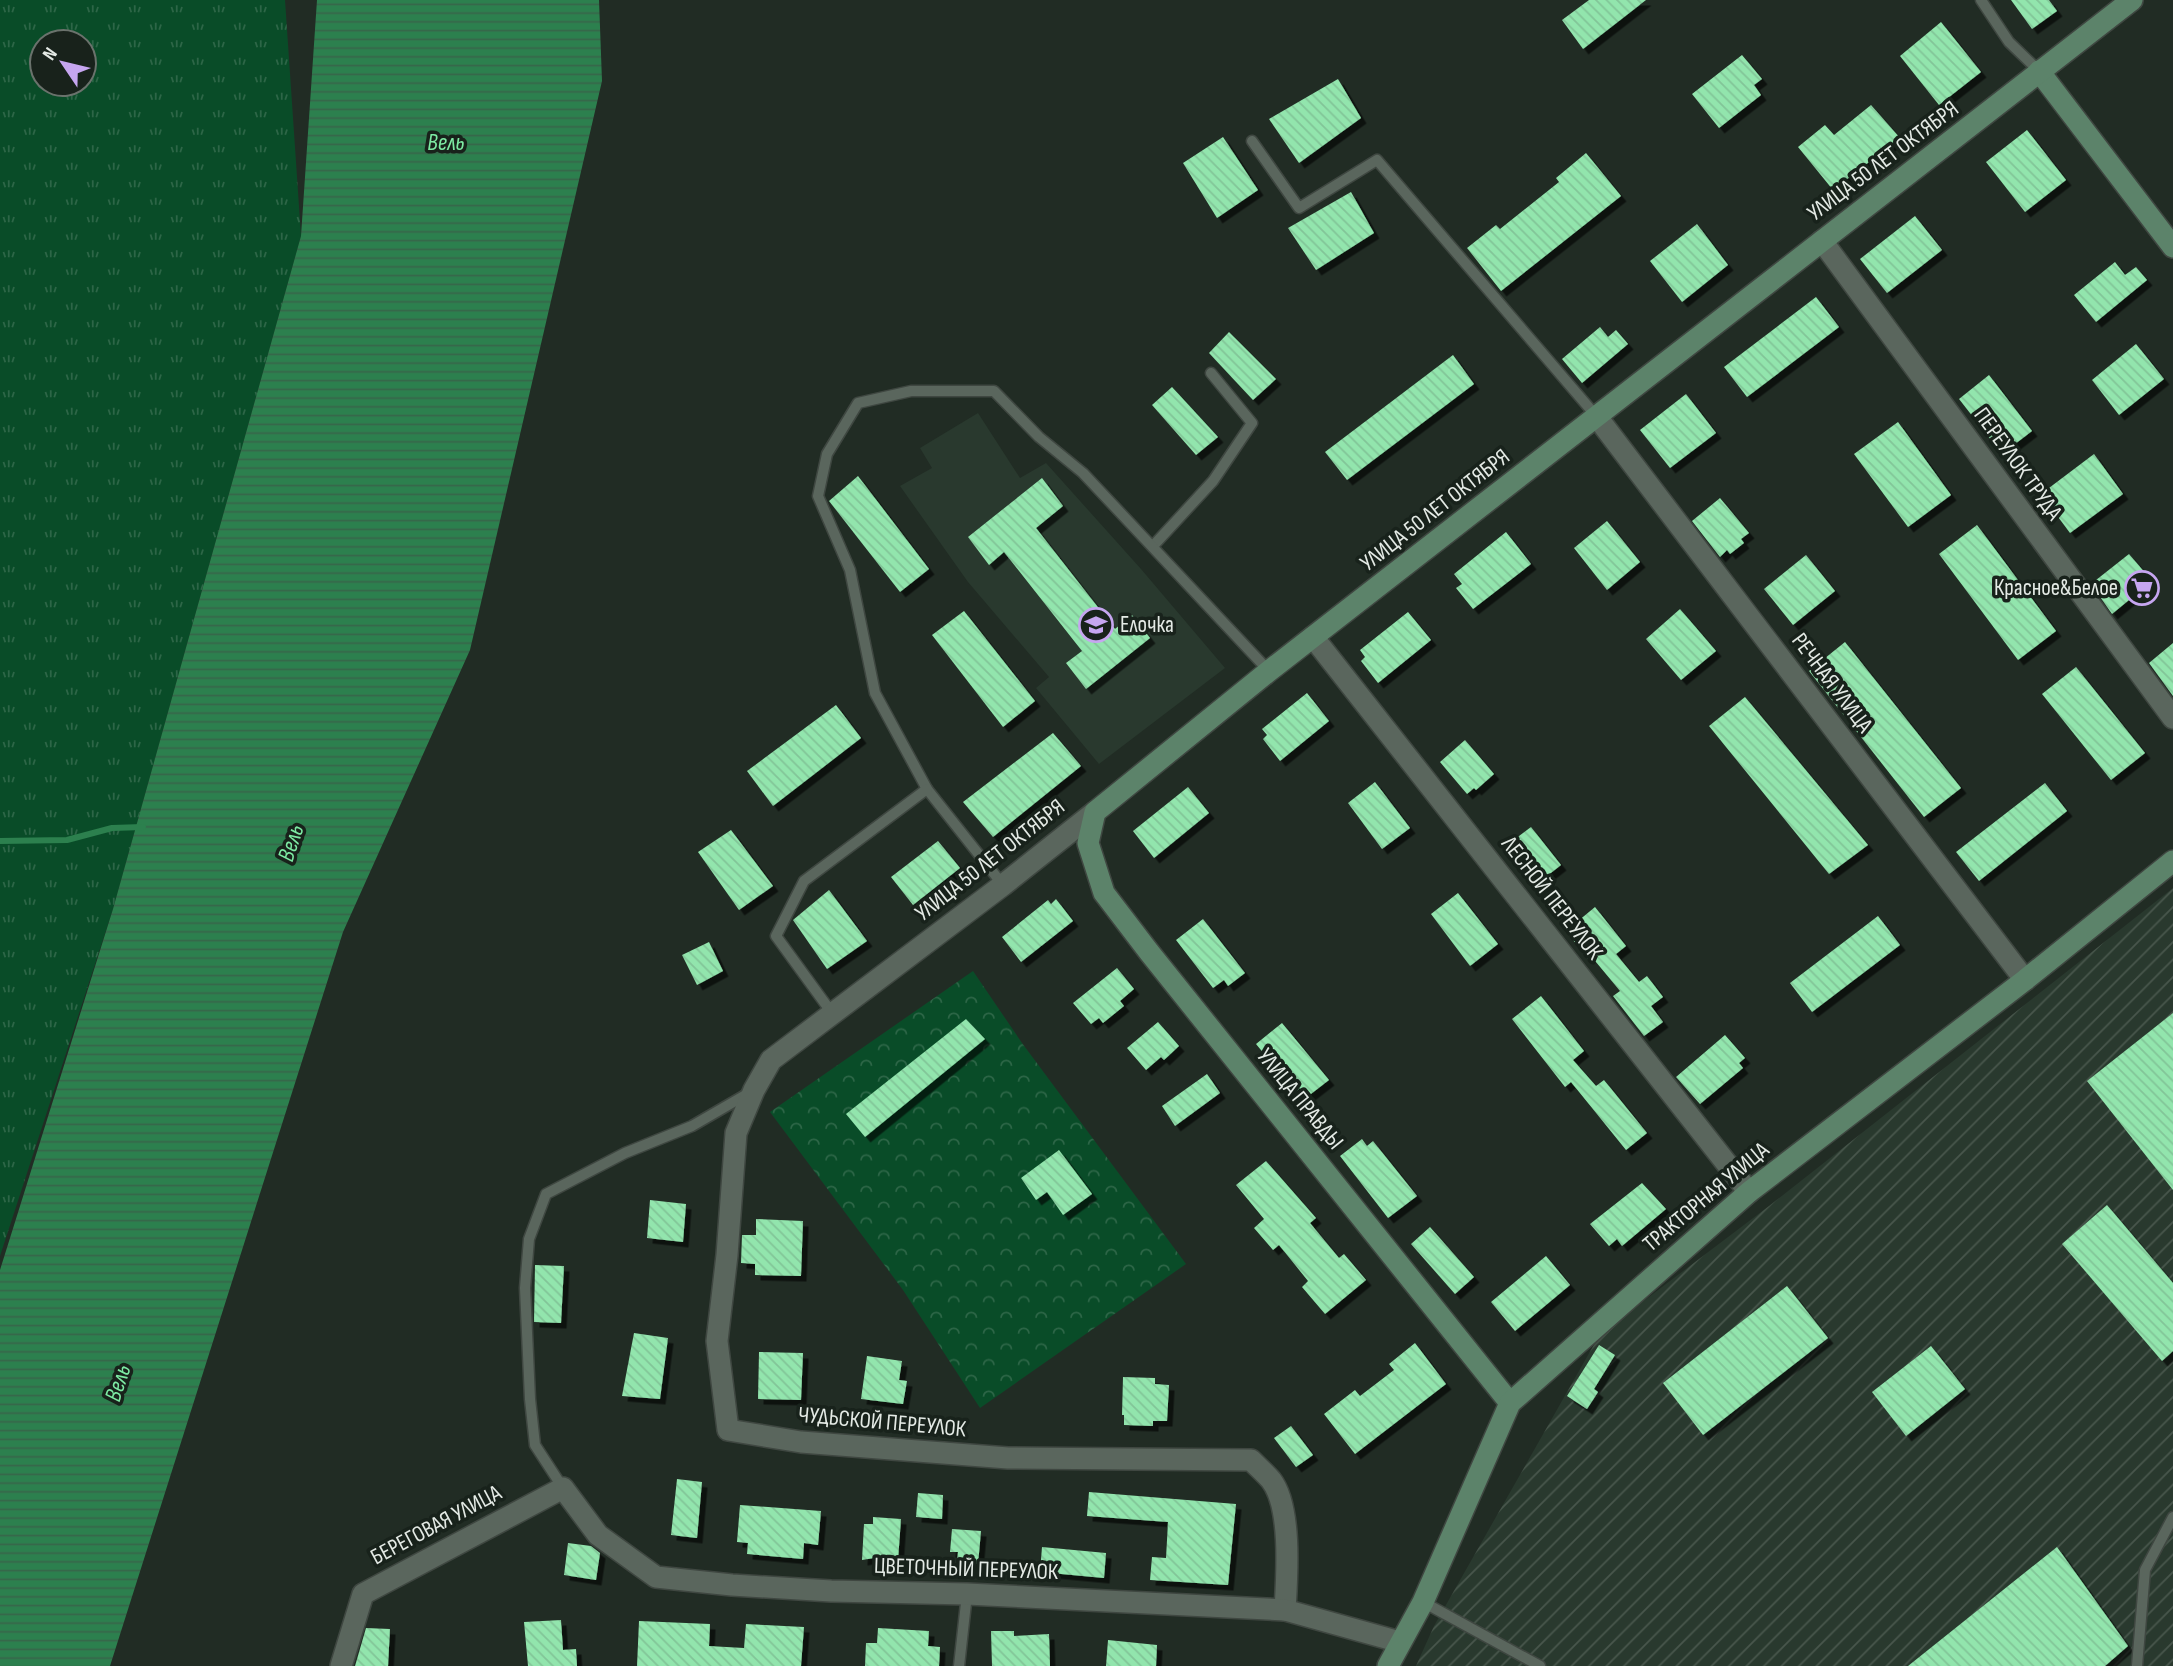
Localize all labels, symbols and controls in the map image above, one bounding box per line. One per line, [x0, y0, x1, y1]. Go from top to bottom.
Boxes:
north arrow [28, 28, 98, 98]
text: N [38, 43, 63, 65]
street label: УЛИЦА 50 ЛЕТ ОКТЯБРЯ [1802, 95, 1964, 227]
water label: Вель [427, 128, 465, 157]
street label: ПЕРЕУЛОК ТРУДА [1968, 402, 2068, 526]
street label: УЛИЦА 50 ЛЕТ ОКТЯБРЯ [1355, 443, 1515, 577]
supermarket icon: Красное&Белое [2123, 569, 2161, 607]
place label: Красное&Белое [1994, 574, 2118, 602]
school or university icon: Елочка [1077, 606, 1115, 644]
place label: Елочка [1120, 611, 1174, 639]
street label: РЕЧНАЯ УЛИЦА [1785, 628, 1879, 739]
street label: УЛИЦА 50 ЛЕТ ОКТЯБРЯ [910, 793, 1070, 927]
water label: Вель [271, 821, 311, 865]
street label: ЛЕСНОЙ ПЕРЕУЛОК [1495, 830, 1609, 966]
street label: УЛИЦА ПРАВДЫ [1251, 1043, 1349, 1155]
street label: ТРАКТОРНАЯ УЛИЦА [1637, 1136, 1775, 1258]
water label: Вель [98, 1361, 138, 1405]
street label: ЧУДЬСКОЙ ПЕРЕУЛОК [797, 1401, 968, 1443]
street label: БЕРЕГОВАЯ УЛИЦА [366, 1479, 506, 1571]
street label: ЦВЕТОЧНЫЙ ПЕРЕУЛОК [873, 1552, 1059, 1586]

